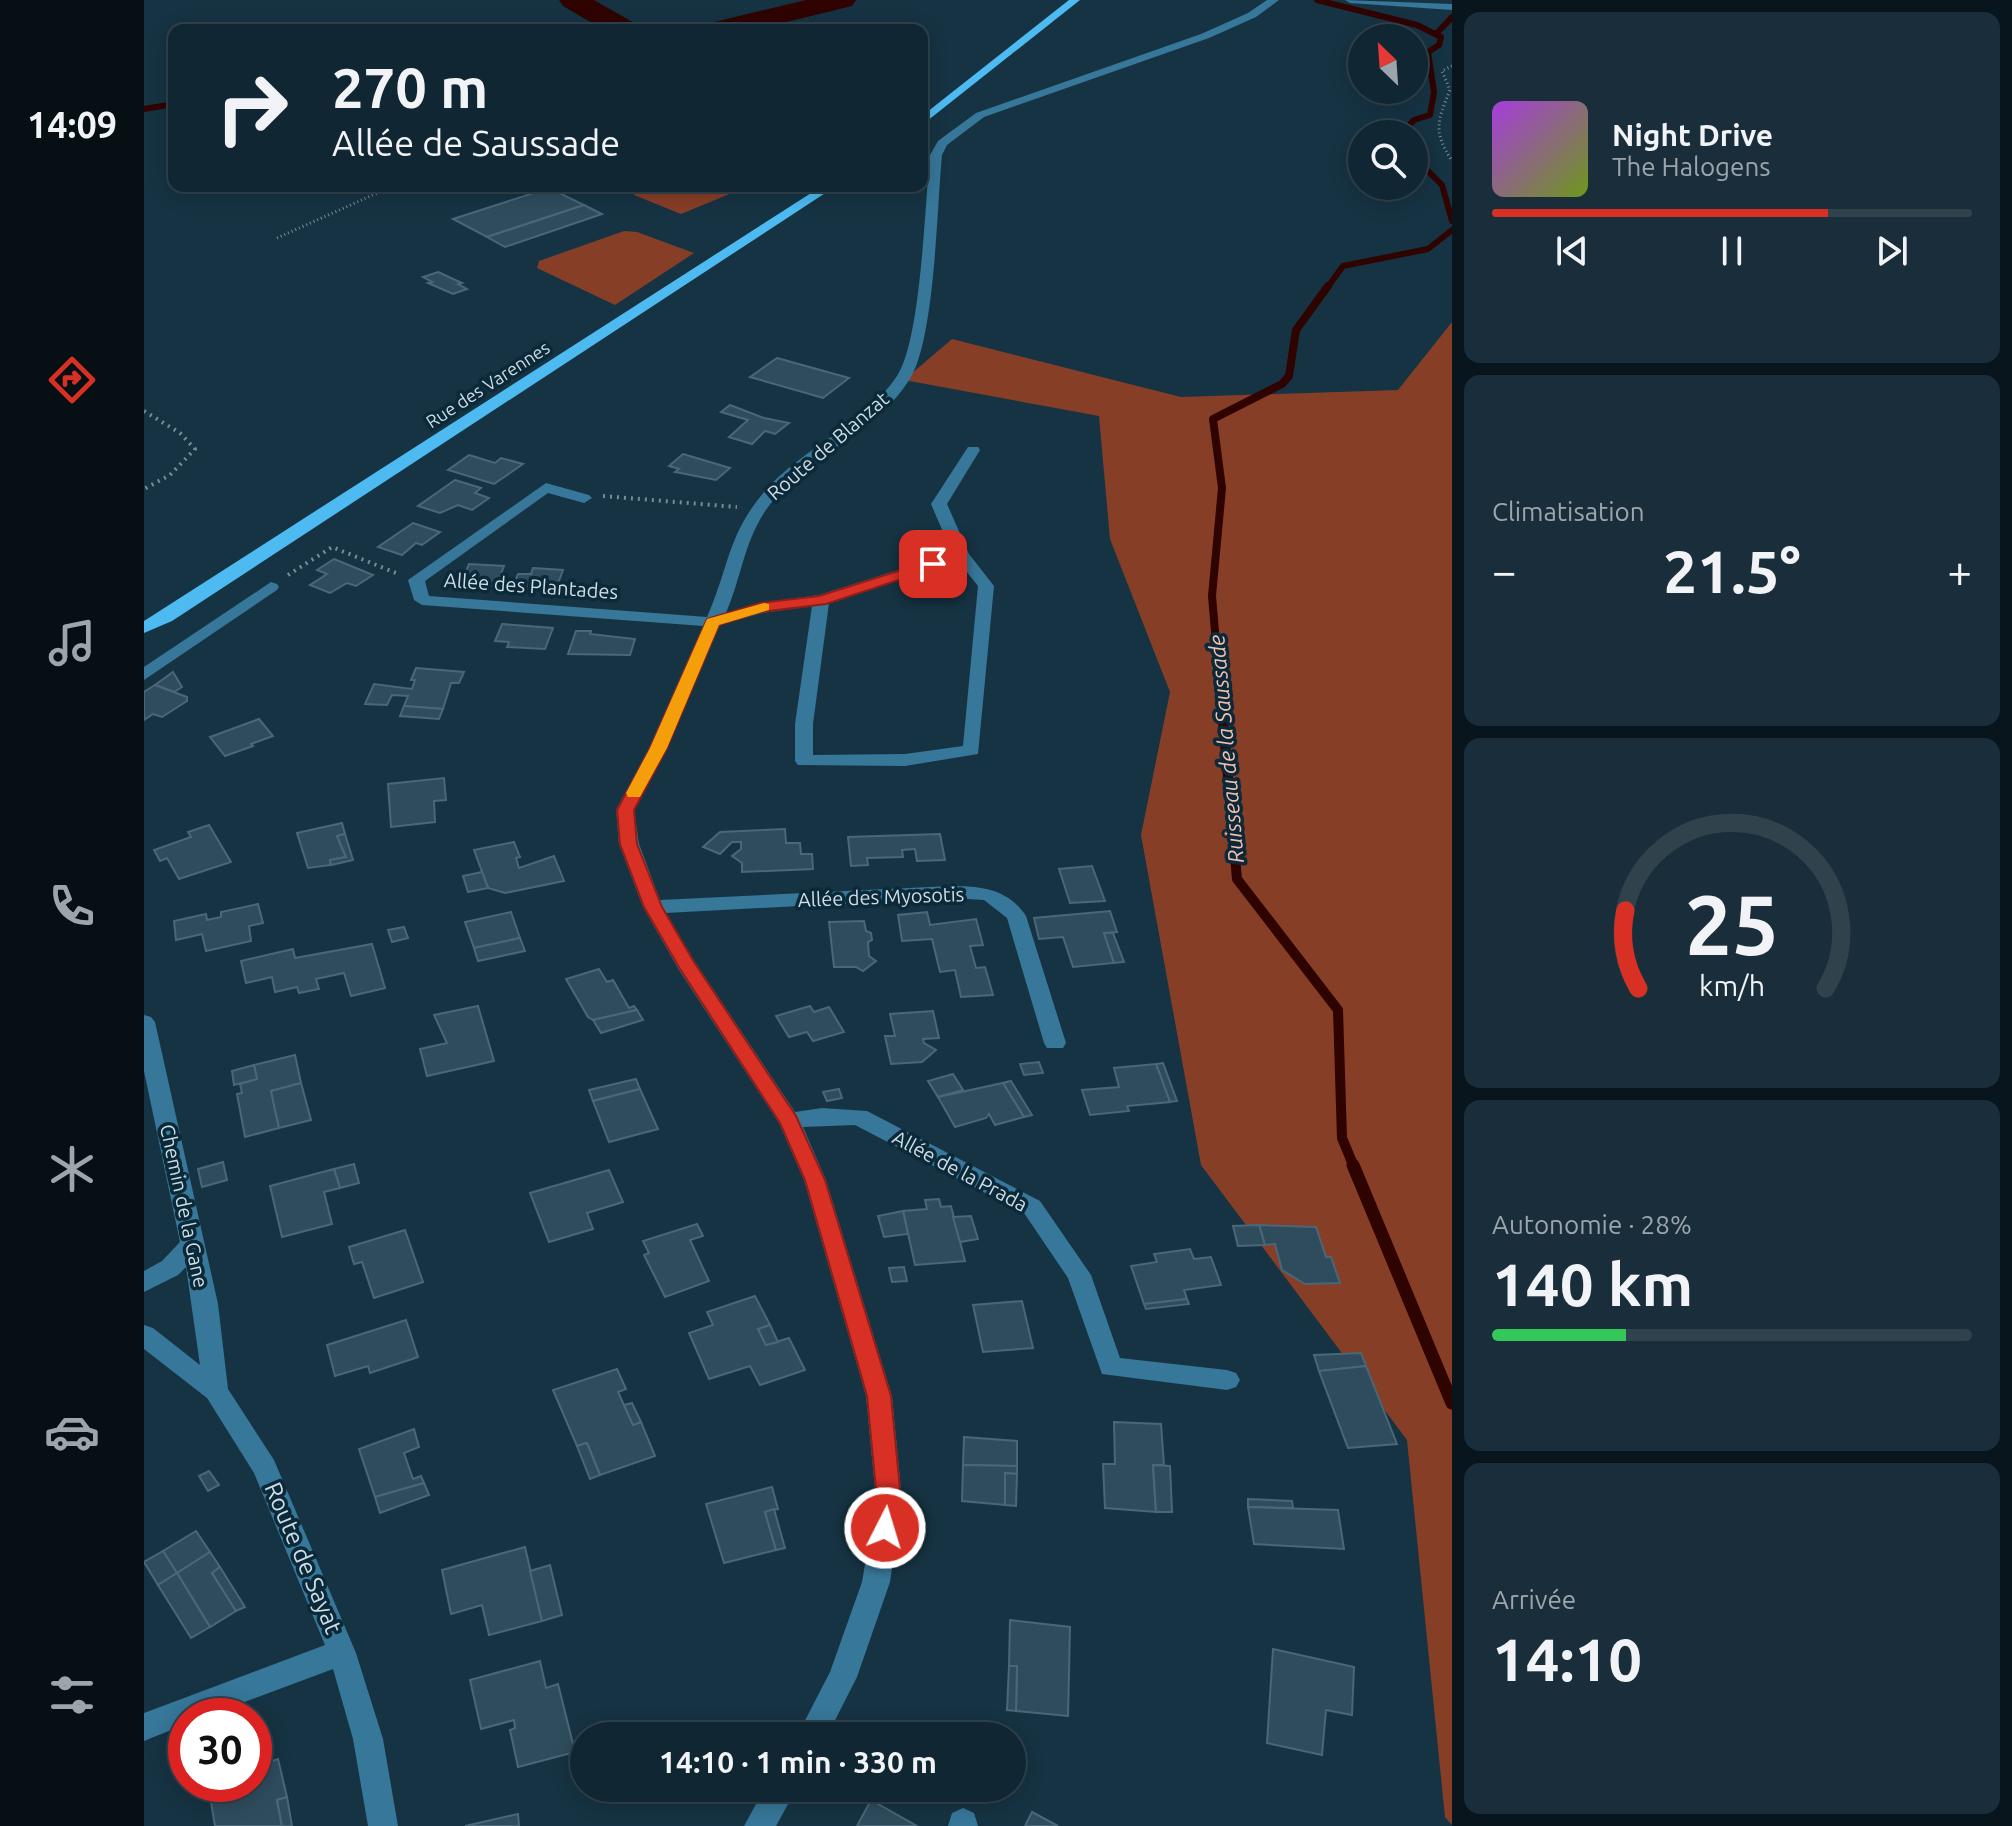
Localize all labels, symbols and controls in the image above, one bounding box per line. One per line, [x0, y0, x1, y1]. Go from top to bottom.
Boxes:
north arrow [1348, 24, 1428, 104]
map controls [1348, 24, 1428, 200]
icon: right [200, 56, 304, 160]
text: 270 m [332, 56, 488, 119]
text: 14:09 [27, 104, 117, 145]
text: Night Drive [1612, 118, 1773, 152]
button: search [1348, 120, 1428, 200]
text: Allée de Saussade [332, 122, 620, 163]
text: The Halogens [1612, 152, 1771, 181]
icon: previous [1550, 229, 1594, 273]
icon: pause [1710, 229, 1754, 273]
icon: next [1870, 229, 1914, 273]
street label: Rue des Varennes [422, 337, 553, 432]
icon: directions [44, 352, 100, 408]
street label: Route de Blanzat [762, 387, 893, 505]
text: Climatisation [1492, 497, 1645, 526]
pin [899, 530, 967, 598]
text: 21.5° [1663, 537, 1801, 604]
icon: arrive [911, 542, 955, 586]
text: − [1492, 546, 1517, 595]
text: + [1947, 546, 1972, 595]
street label: Allée des Plantades [443, 568, 619, 603]
icon: music [44, 615, 100, 671]
water label: Ruisseau de la Saussade [1203, 634, 1248, 864]
text: 25 [1685, 877, 1779, 971]
icon: phone [44, 878, 100, 934]
street label: Allée des Myosotis [797, 882, 965, 911]
text: km/h [1699, 969, 1765, 1001]
street label: Chemin de la Gane [156, 1122, 213, 1290]
street label: Allée de la Prada [889, 1125, 1032, 1216]
icon: climate [44, 1141, 100, 1197]
text: Autonomie · 28% [1492, 1210, 1692, 1239]
text: 140 km [1492, 1250, 1693, 1317]
icon: car [44, 1404, 100, 1460]
street label: Route de Sayat [259, 1478, 348, 1638]
position arrow [843, 1486, 927, 1570]
text: Arrivée [1492, 1585, 1576, 1614]
text: 14:10 [1492, 1625, 1642, 1692]
icon: filters [44, 1667, 100, 1723]
speed limit sign: 30 [168, 1698, 272, 1802]
text: 14:10 · 1 min · 330 m [659, 1745, 937, 1779]

